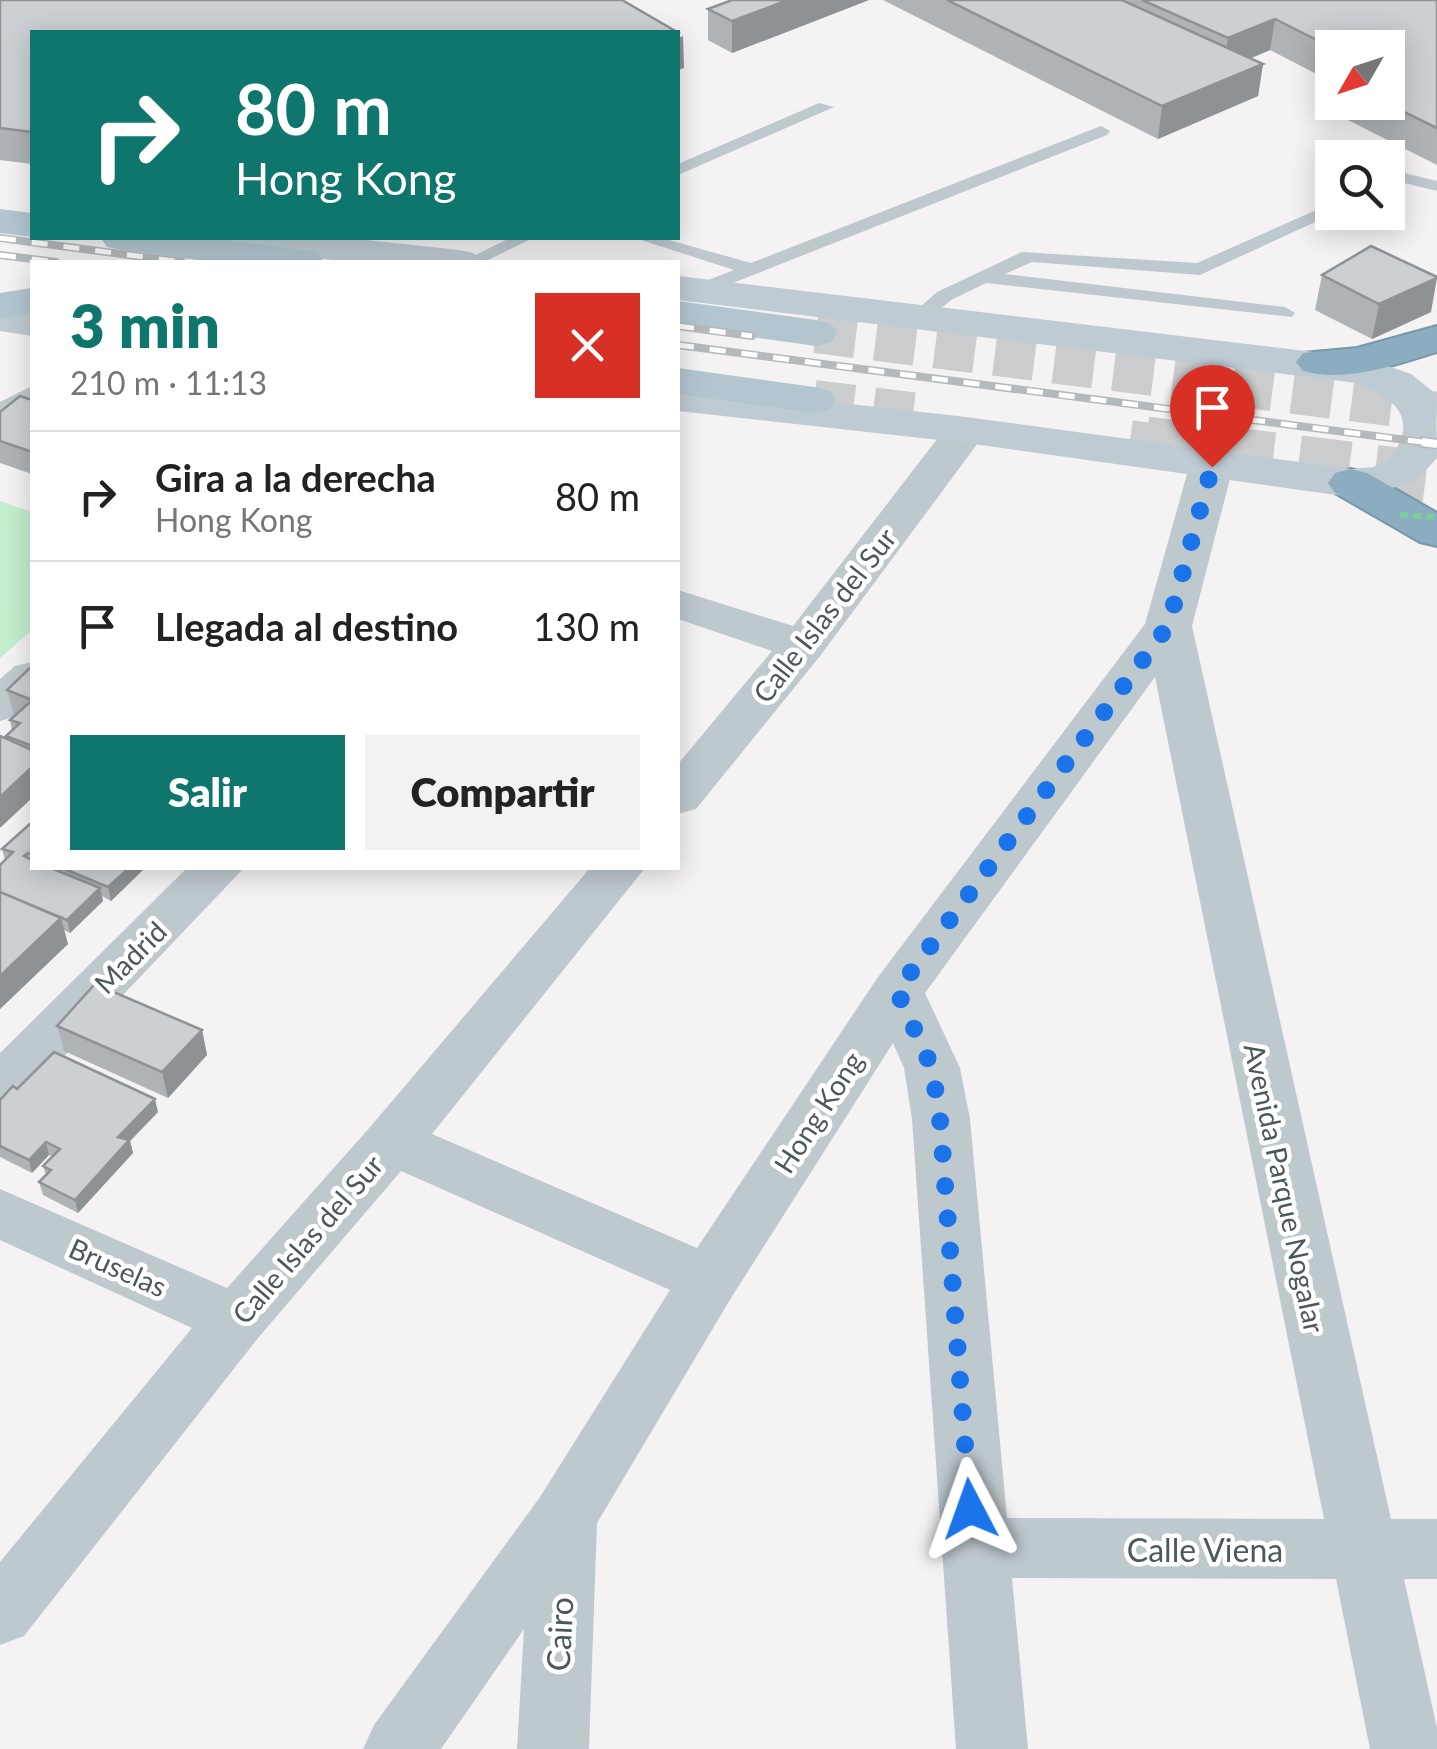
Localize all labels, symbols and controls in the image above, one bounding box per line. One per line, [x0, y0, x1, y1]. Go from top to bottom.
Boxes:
north arrow [1315, 30, 1405, 120]
map controls [1315, 30, 1405, 230]
text: 80 m [235, 66, 392, 150]
icon: right [70, 70, 200, 200]
button: search [1315, 140, 1405, 230]
text: Hong Kong [235, 151, 456, 205]
text: 3 min [70, 289, 220, 361]
button: close [535, 293, 640, 398]
text: 210 m · 11:13 [70, 363, 267, 402]
pin [1170, 365, 1255, 468]
icon: arrive [1185, 380, 1240, 435]
text: Gira a la derecha [155, 454, 436, 500]
icon: right [70, 469, 125, 524]
text: 80 m [555, 473, 640, 519]
text: Hong Kong [155, 500, 312, 539]
street label: Calle Islas del Sur [745, 521, 903, 709]
icon: arrive [70, 599, 125, 654]
text: Llegada al destino [155, 603, 458, 649]
text: 130 m [533, 603, 640, 649]
button: Salir [70, 735, 345, 850]
button: Compartir [365, 735, 640, 850]
street label: Madrid [87, 914, 173, 1000]
street label: Avenida Parque Nogalar [1238, 1040, 1332, 1336]
street label: Hong Kong [766, 1045, 870, 1179]
street label: Calle Islas del Sur [225, 1148, 389, 1330]
street label: Bruselas [64, 1230, 172, 1304]
position arrow [918, 1457, 1022, 1561]
street label: Calle Viena [1127, 1530, 1283, 1569]
street label: Cairo [538, 1596, 580, 1672]

